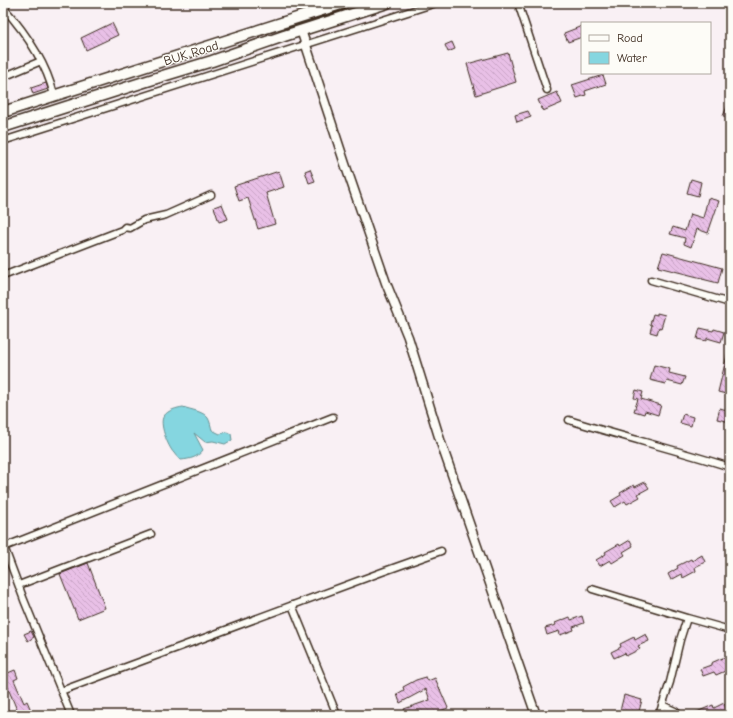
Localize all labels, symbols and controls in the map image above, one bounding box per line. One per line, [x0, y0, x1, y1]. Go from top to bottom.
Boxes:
legend [581, 22, 711, 74]
text: Road [617, 31, 643, 45]
street label: BUK Road [162, 38, 220, 68]
text: Water [617, 51, 647, 65]

